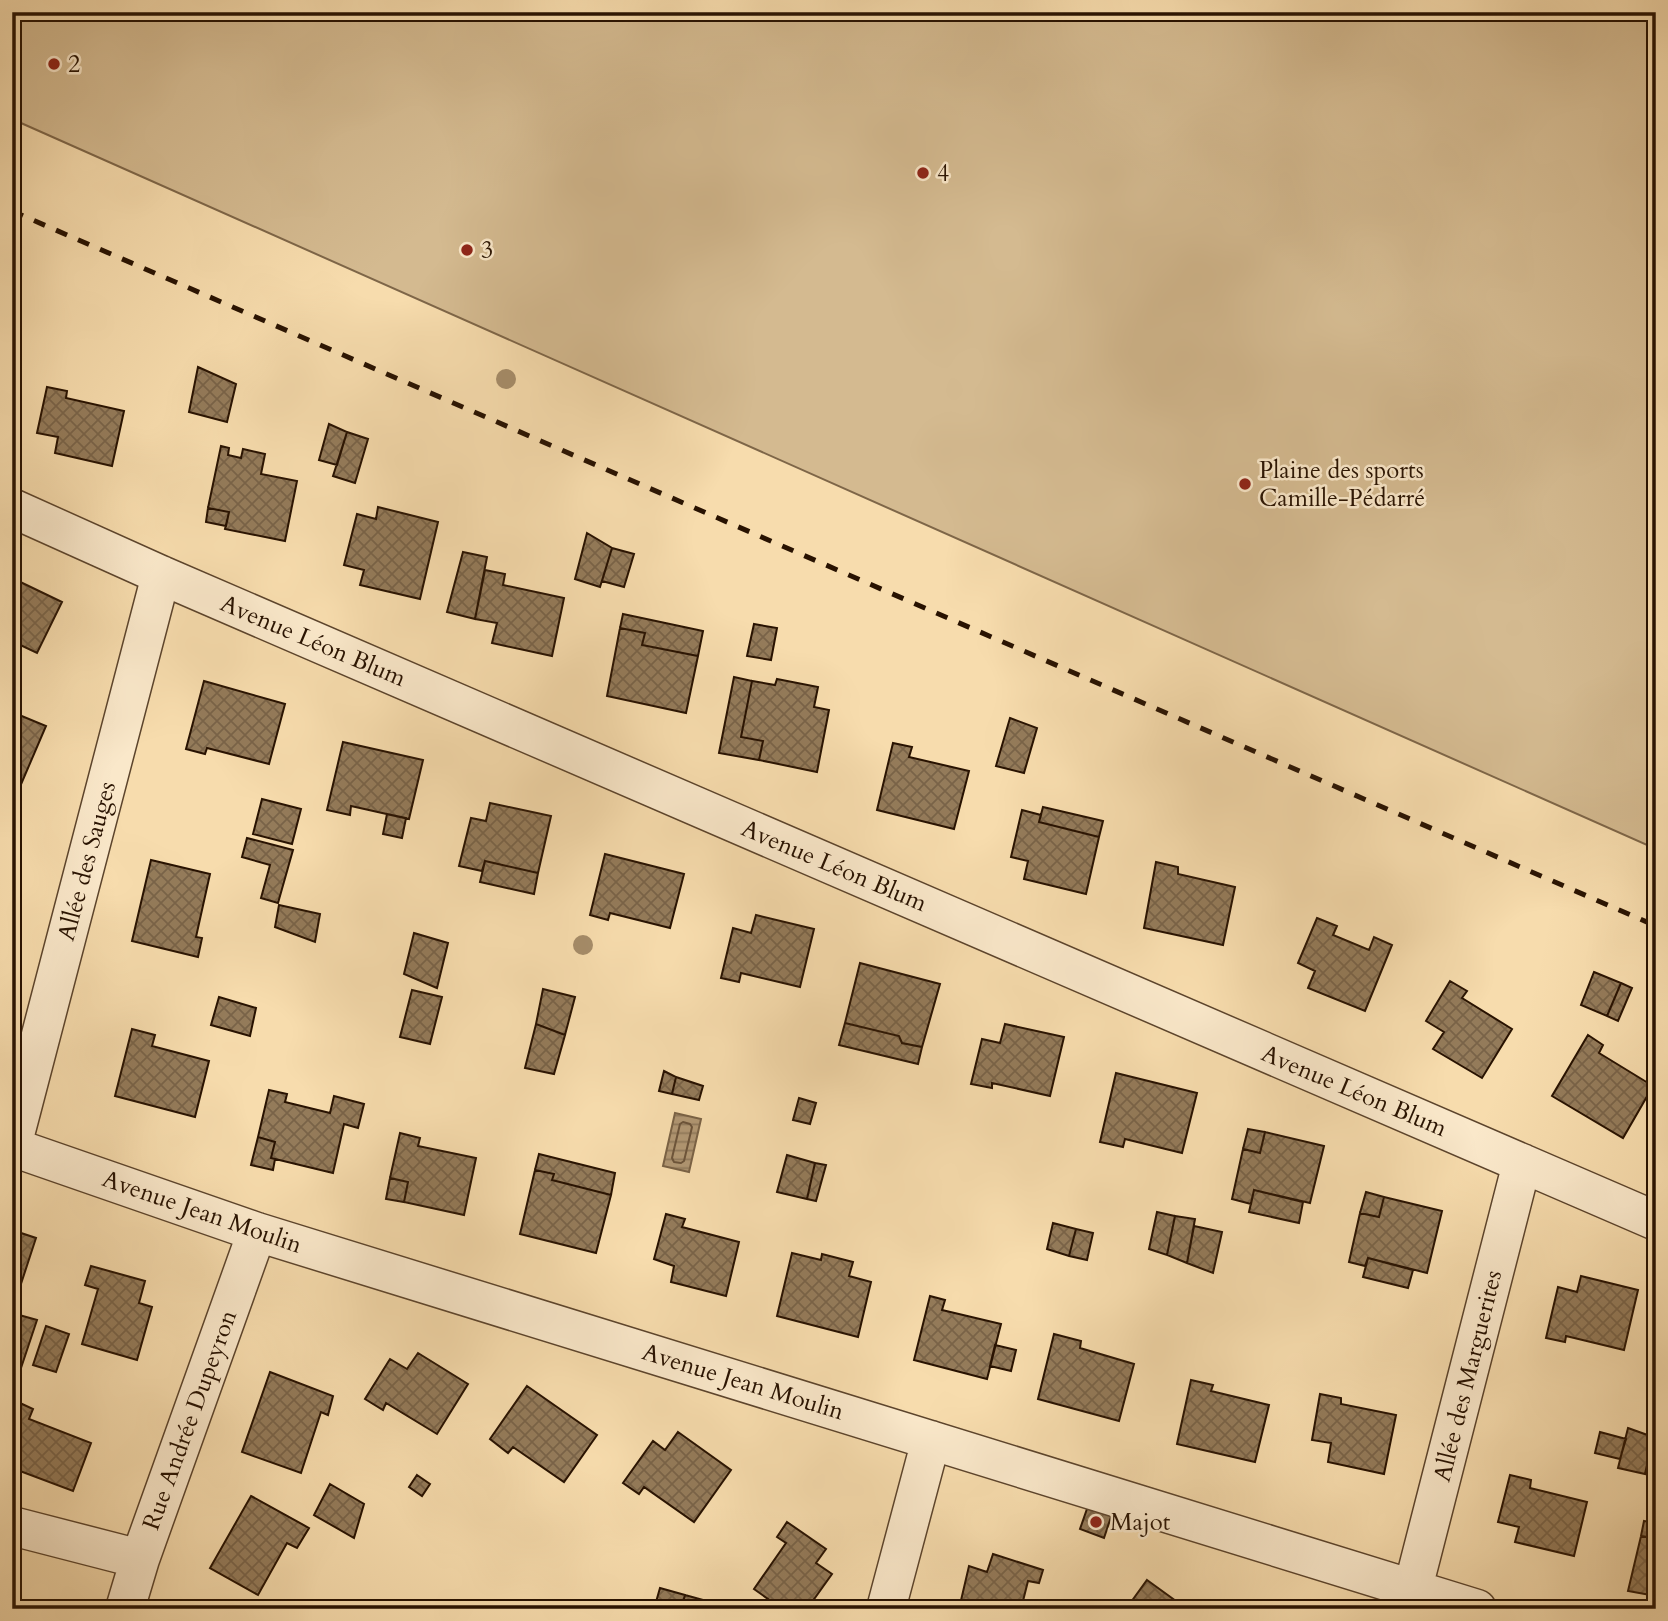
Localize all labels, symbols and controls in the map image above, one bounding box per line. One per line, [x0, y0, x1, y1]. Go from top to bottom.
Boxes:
place label: 2 [68, 48, 80, 81]
marker: 2 [46, 56, 62, 72]
place label: 4 [937, 157, 949, 190]
marker: 4 [915, 165, 931, 181]
place label: 3 [481, 234, 493, 267]
marker: 3 [459, 242, 475, 258]
place label: Plaine des sports Camille-Pédarré [1259, 454, 1425, 515]
marker: Plaine des sports Camille-Pédarré [1237, 476, 1253, 492]
street label: Avenue Léon Blum [215, 587, 412, 695]
street label: Allée des Sauges [50, 778, 124, 944]
street label: Avenue Léon Blum [736, 812, 933, 920]
street label: Avenue Léon Blum [1256, 1037, 1453, 1145]
street label: Avenue Jean Moulin [98, 1162, 307, 1262]
street label: Allée des Marguerites [1426, 1267, 1510, 1485]
street label: Rue Andrée Dupeyron [135, 1305, 245, 1535]
street label: Avenue Jean Moulin [638, 1336, 848, 1428]
place label: Majot [1110, 1506, 1171, 1539]
marker: Majot [1088, 1514, 1104, 1530]

